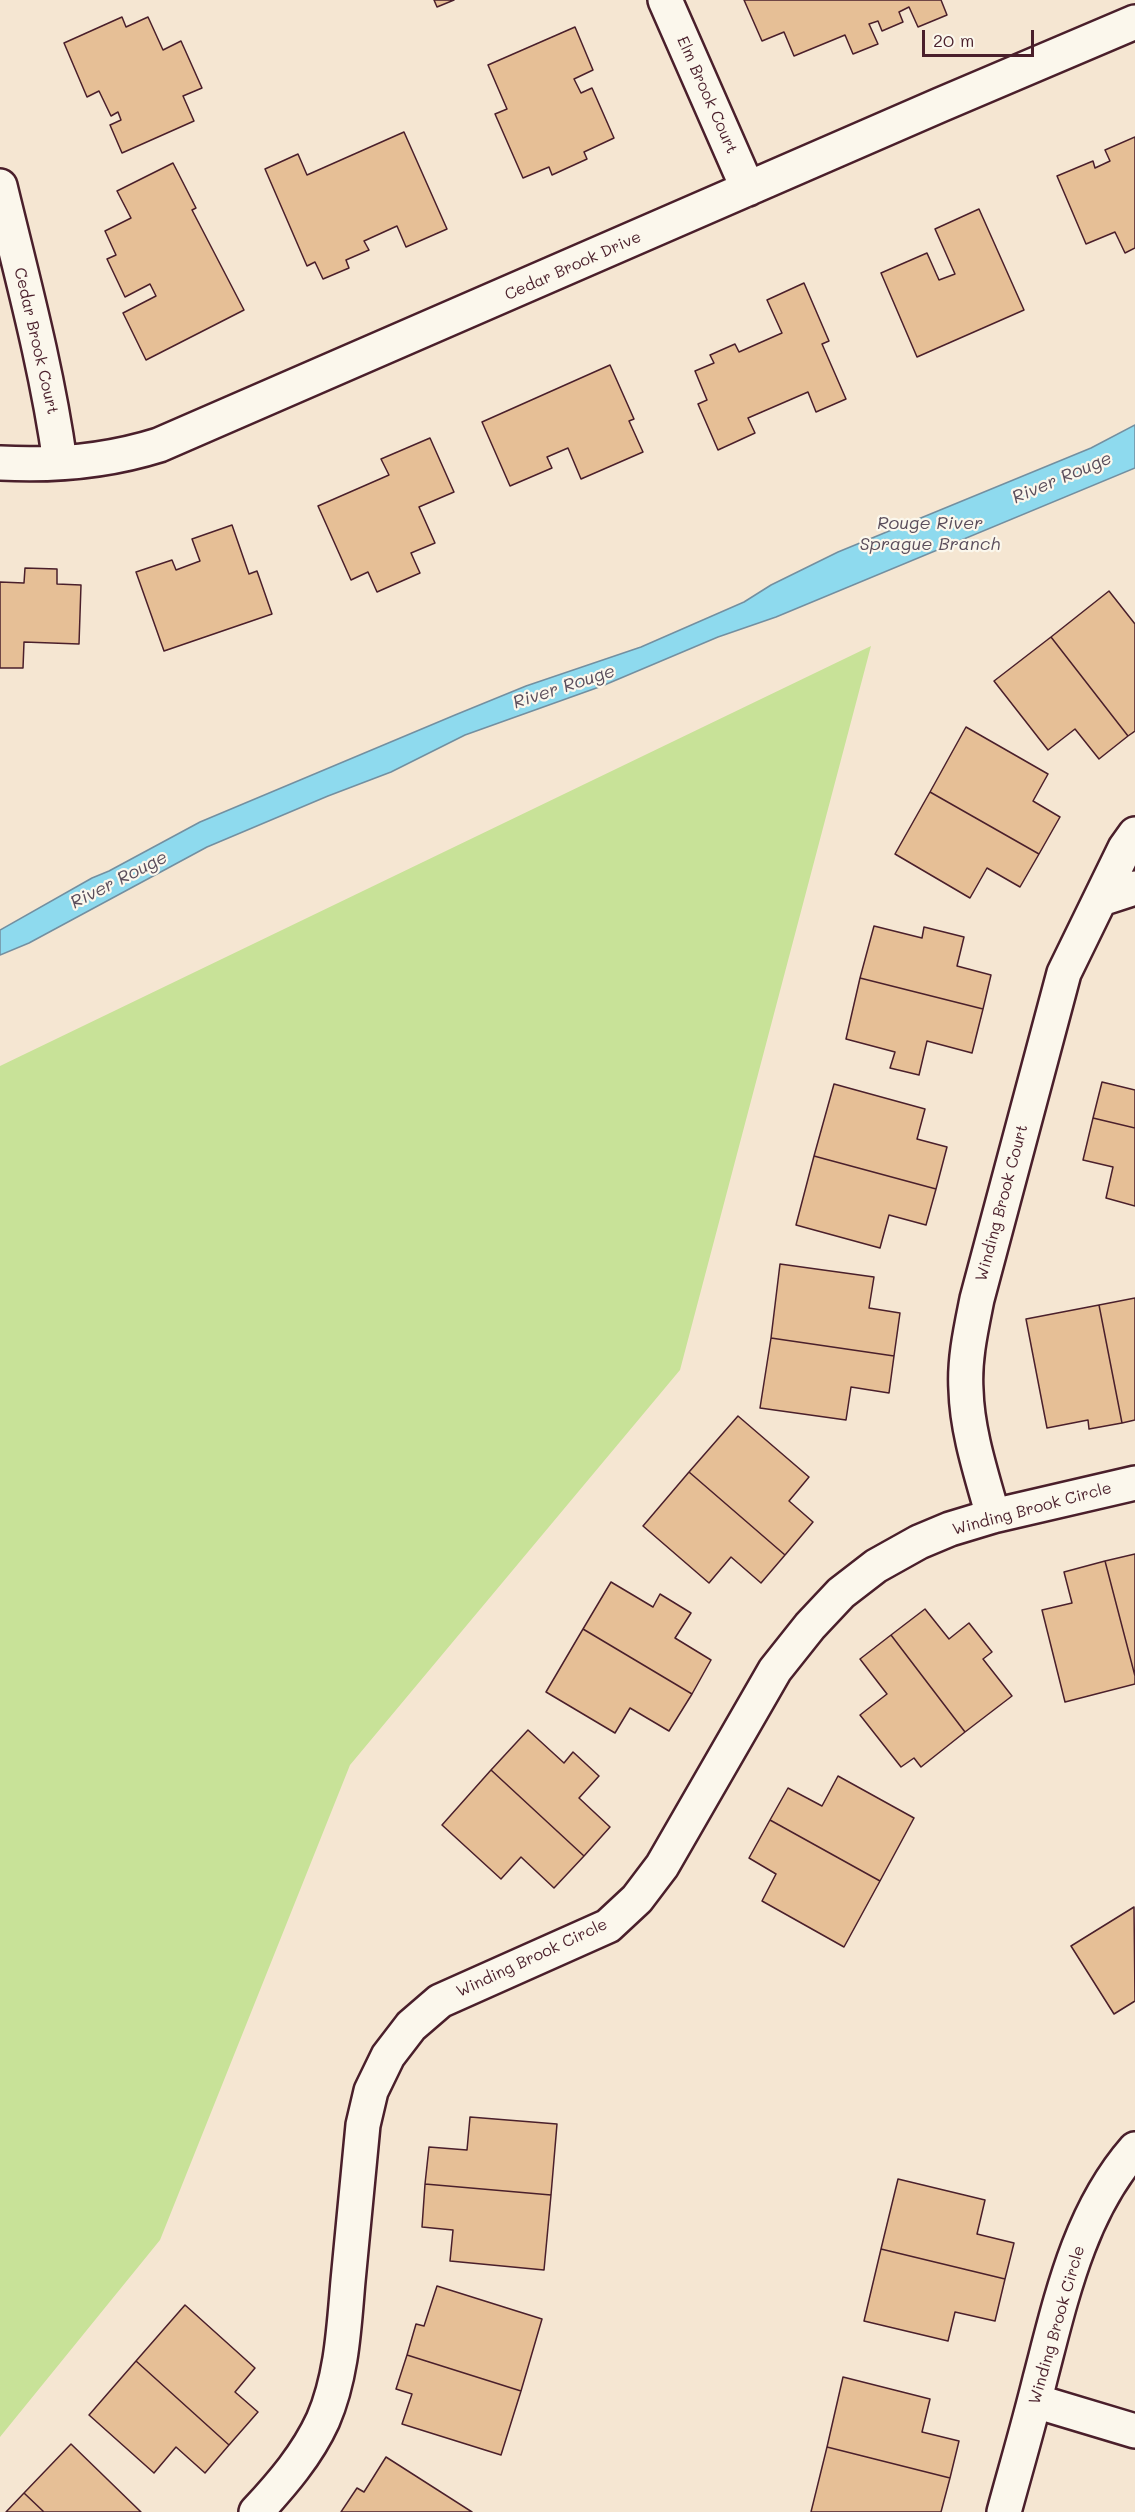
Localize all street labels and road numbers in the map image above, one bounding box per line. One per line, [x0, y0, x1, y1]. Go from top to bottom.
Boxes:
street label: Elm Brook Court [673, 33, 741, 157]
street label: Cedar Brook Drive [502, 227, 644, 305]
street label: Cedar Brook Court [10, 266, 62, 416]
street label: Winding Brook Court [972, 1123, 1032, 1283]
street label: Winding Brook Circle [950, 1478, 1114, 1540]
street label: Winding Brook Circle [453, 1915, 611, 2001]
street label: Winding Brook Circle [1025, 2243, 1089, 2407]

